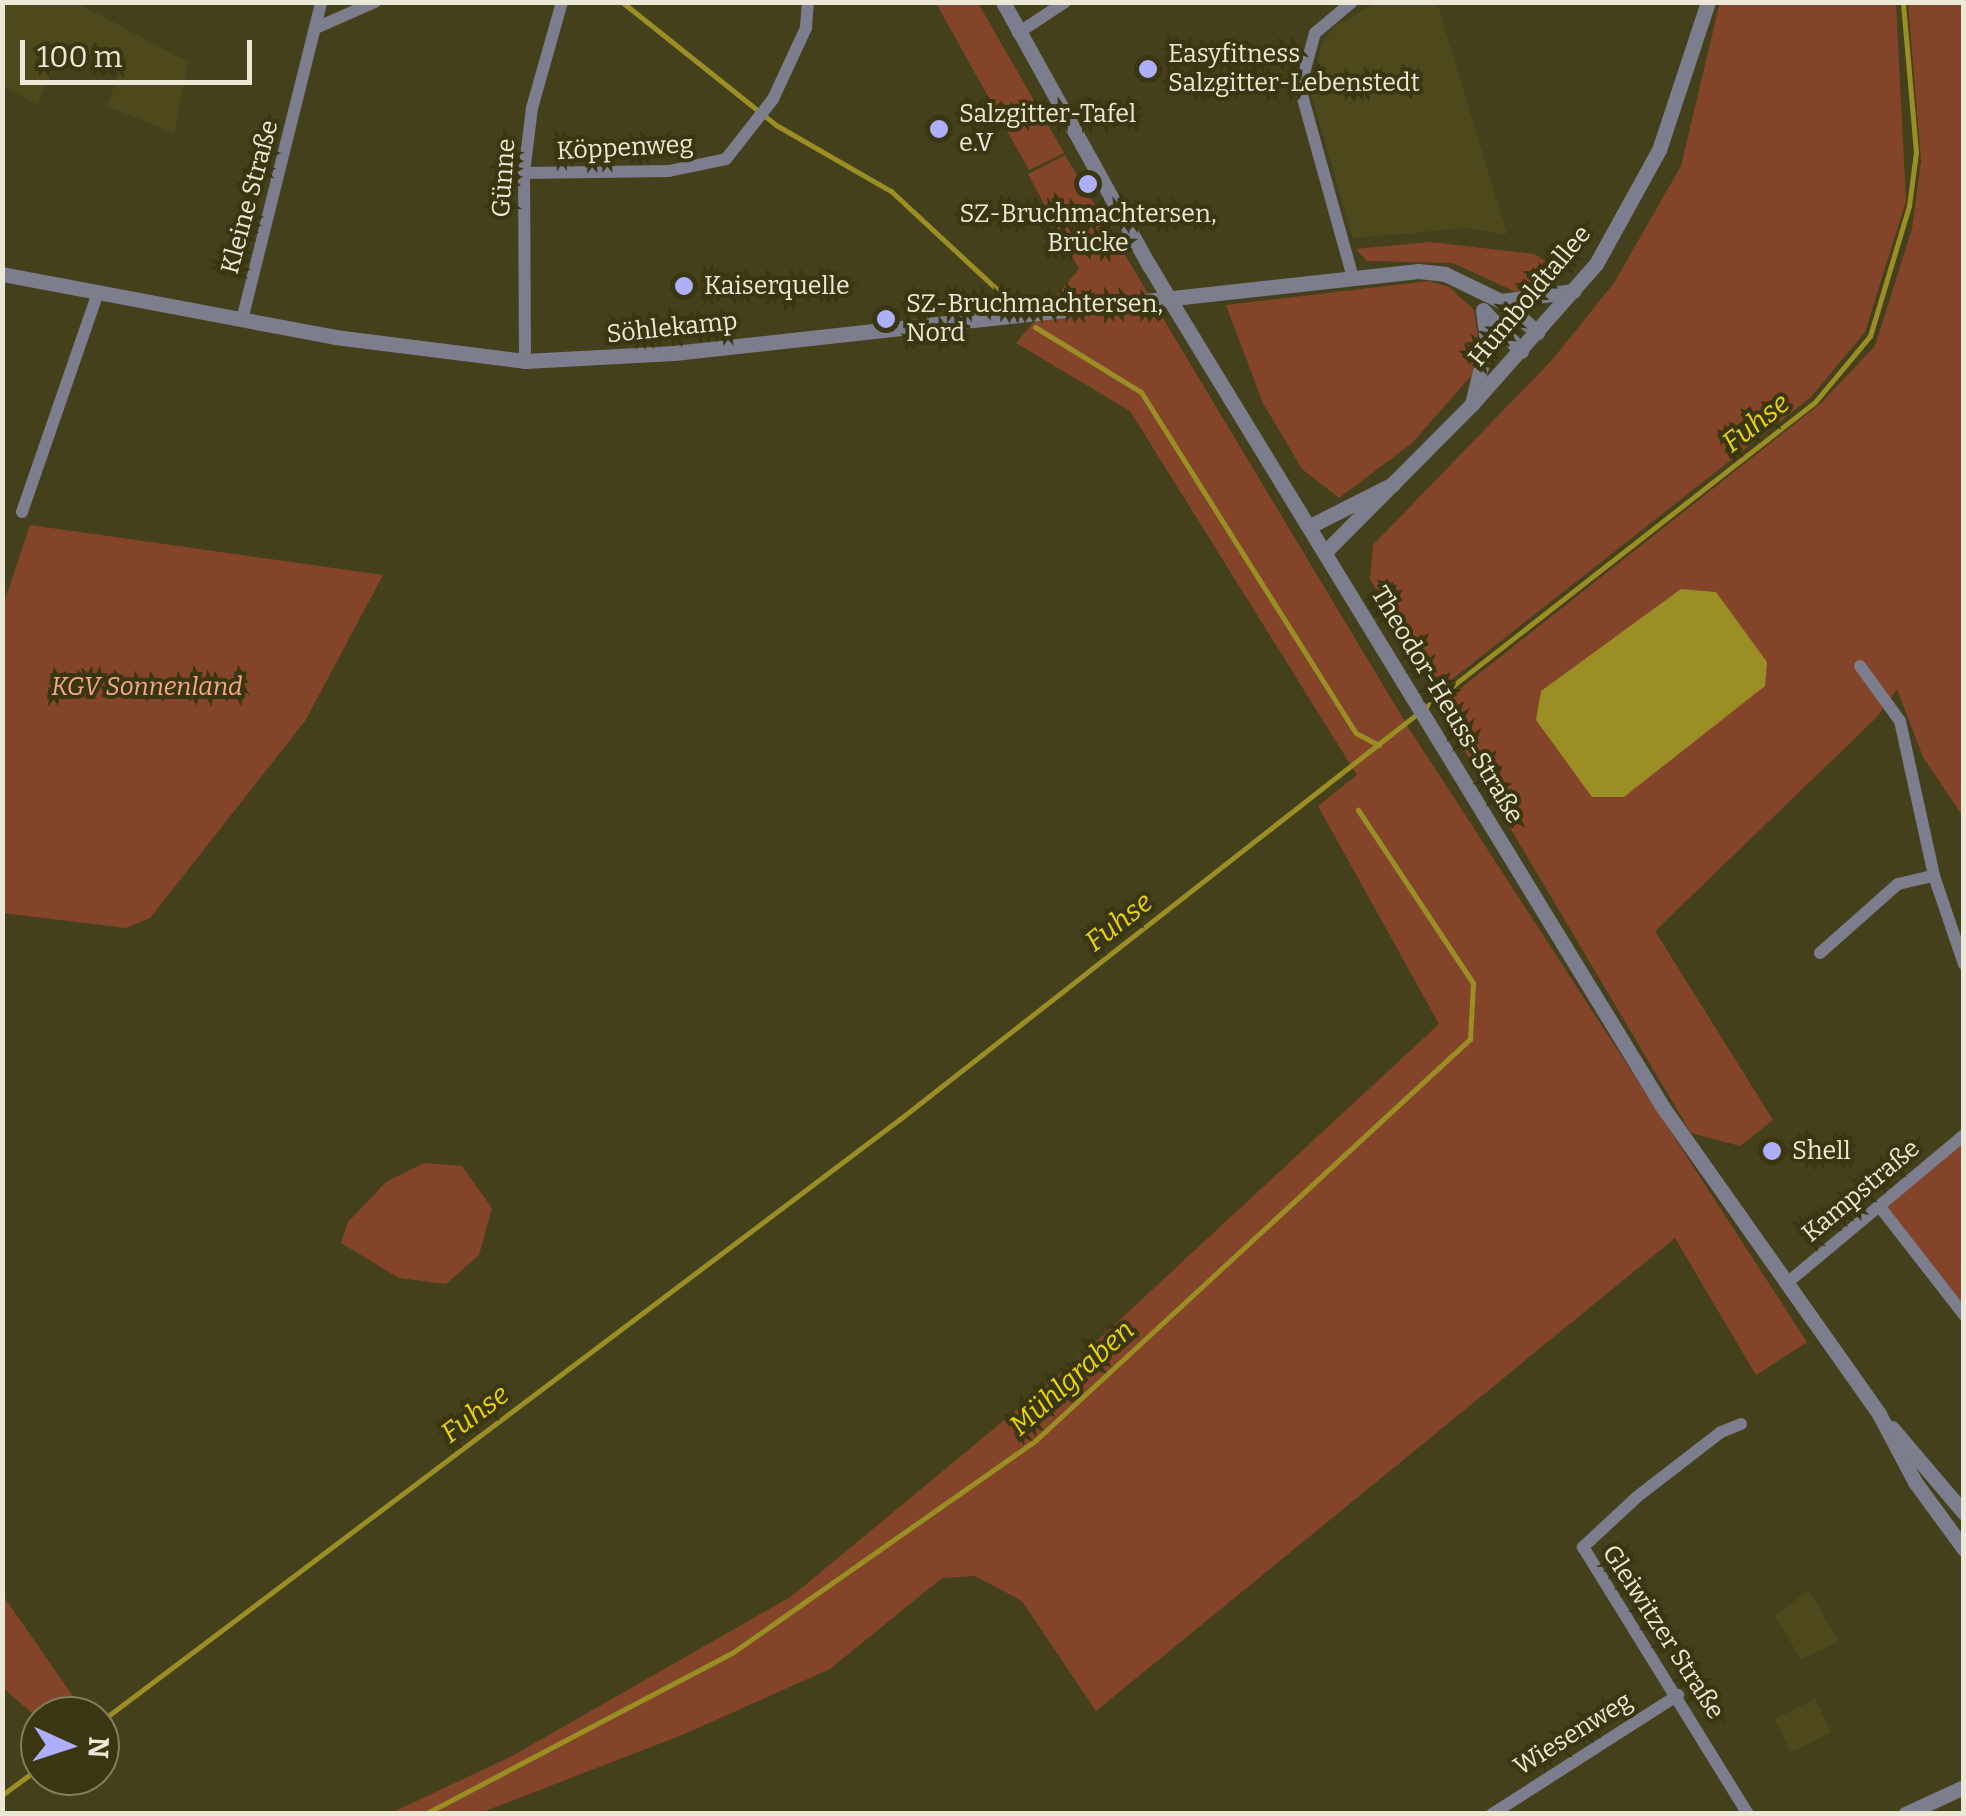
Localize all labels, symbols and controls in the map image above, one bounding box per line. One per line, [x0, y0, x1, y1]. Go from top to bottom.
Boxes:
scale bar [25, 20, 258, 82]
text: 100 m [37, 39, 122, 75]
place label: Easyfitness Salzgitter-Lebenstedt [1168, 40, 1420, 99]
marker: Easyfitness Salzgitter-Lebenstedt [1137, 58, 1159, 80]
place label: Salzgitter-Tafel e.V [959, 100, 1136, 159]
street label: Kleine Straße [215, 117, 285, 277]
marker: Salzgitter-Tafel e.V [928, 118, 950, 140]
street label: Köppenweg [556, 129, 694, 167]
street label: Günne [486, 138, 522, 218]
marker: SZ-Bruchmachtersen, Brücke [1077, 173, 1099, 195]
place label: SZ-Bruchmachtersen, Brücke [959, 200, 1217, 259]
street label: Humboldtallee [1462, 220, 1598, 372]
place label: Kaiserquelle [704, 271, 850, 301]
marker: Kaiserquelle [673, 275, 695, 297]
place label: SZ-Bruchmachtersen, Nord [906, 290, 1163, 349]
street label: Söhlekamp [605, 306, 739, 350]
marker: SZ-Bruchmachtersen, Nord [875, 308, 897, 330]
water label: Fuhse [1716, 386, 1796, 460]
street label: Theodor-Heuss-Straße [1364, 581, 1530, 829]
park label: KGV Sonnenland [51, 672, 243, 702]
water label: Fuhse [1079, 885, 1159, 959]
street label: Kampstraße [1796, 1133, 1926, 1249]
place label: Shell [1792, 1136, 1851, 1166]
marker: Shell [1761, 1140, 1783, 1162]
water label: Mühlgraben [1003, 1313, 1141, 1443]
water label: Fuhse [435, 1378, 515, 1450]
street label: Gleiwitzer Straße [1596, 1539, 1730, 1725]
street label: Wiesenweg [1508, 1686, 1638, 1782]
north arrow [20, 1696, 120, 1796]
text: N [81, 1736, 116, 1759]

